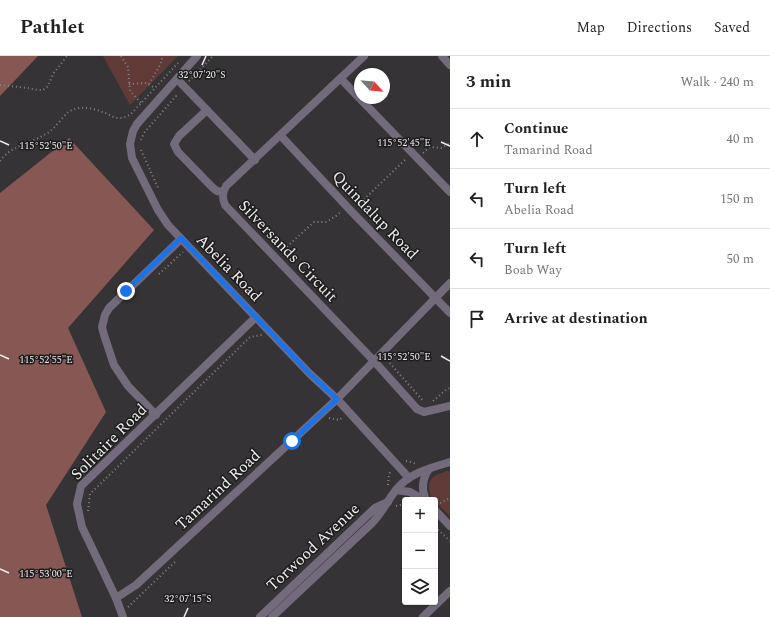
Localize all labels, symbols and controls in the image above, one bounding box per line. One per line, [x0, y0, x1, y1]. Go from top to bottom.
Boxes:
text: Pathlet [20, 13, 85, 42]
text: Map [577, 17, 605, 38]
text: Directions [627, 17, 692, 38]
text: Saved [714, 17, 750, 38]
text: 32°07'20"S [178, 67, 226, 83]
north arrow [354, 68, 390, 104]
text: 3 min [466, 69, 511, 95]
text: Walk · 240 m [680, 72, 754, 92]
text: Continue [504, 117, 569, 140]
icon: ahead [466, 128, 488, 150]
text: 40 m [727, 129, 754, 149]
text: 115°52'45"E [377, 135, 431, 151]
text: 115°52'50"E [19, 138, 73, 154]
text: Tamarind Road [504, 140, 593, 160]
street label: Quindalup Road [326, 165, 424, 265]
text: Turn left [504, 177, 566, 200]
icon: left [466, 188, 488, 210]
text: 150 m [720, 189, 754, 209]
street label: Silversands Circuit [233, 194, 343, 308]
text: Abelia Road [504, 200, 574, 220]
street label: Abelia Road [190, 229, 268, 307]
text: Turn left [504, 237, 566, 260]
icon: left [466, 248, 488, 270]
text: 50 m [727, 249, 754, 269]
text: Boab Way [504, 260, 562, 280]
route end [117, 282, 135, 300]
text: Arrive at destination [504, 307, 648, 330]
icon: arrive [466, 308, 488, 330]
text: 115°52'50"E [377, 349, 431, 365]
text: 115°52'55"E [19, 352, 73, 368]
street label: Solitaire Road [65, 398, 153, 486]
route start [283, 432, 301, 450]
street label: Tamarind Road [170, 444, 266, 536]
street label: Torwood Avenue [261, 497, 365, 597]
map controls [402, 497, 438, 605]
button: + [402, 497, 438, 533]
button: − [402, 533, 438, 569]
text: 115°53'00"E [19, 566, 73, 582]
button: layers [402, 569, 438, 605]
text: 32°07'15"S [164, 591, 212, 607]

